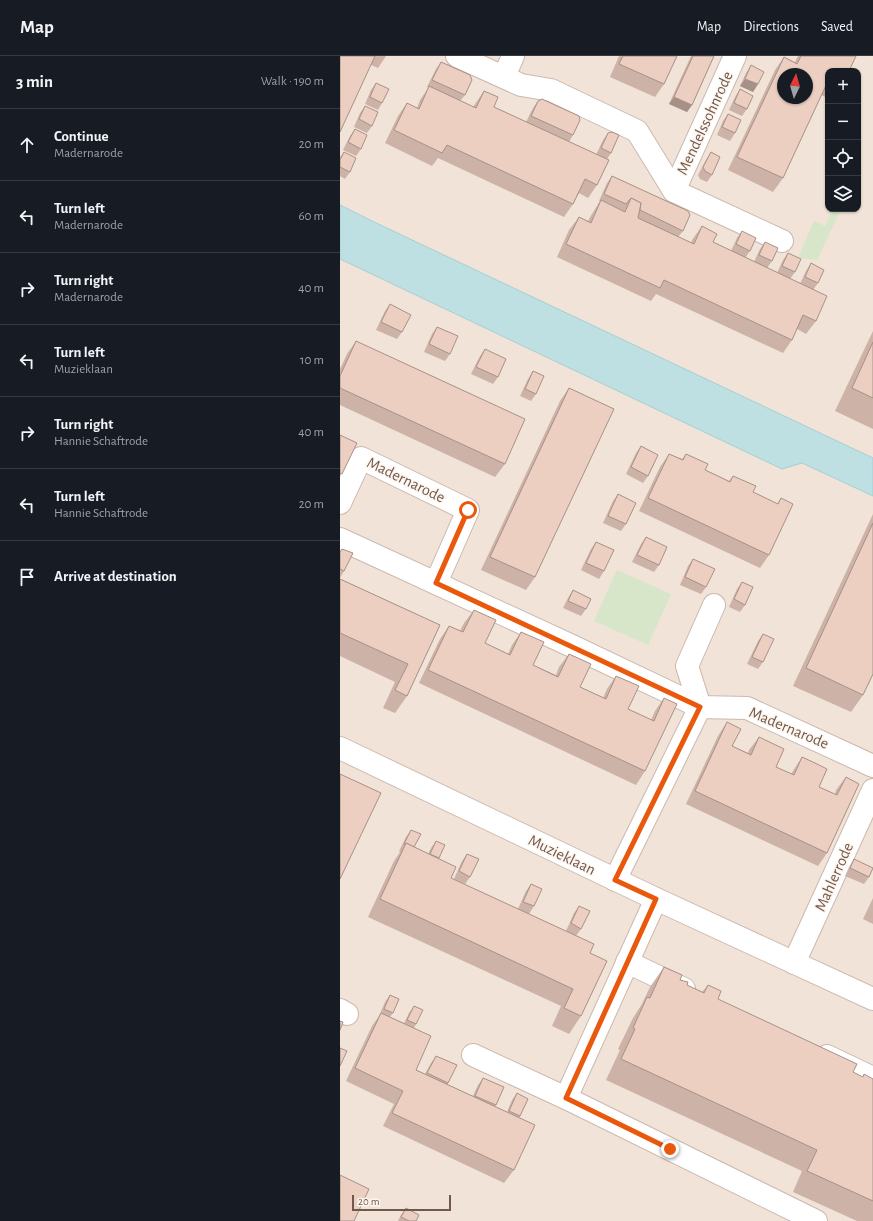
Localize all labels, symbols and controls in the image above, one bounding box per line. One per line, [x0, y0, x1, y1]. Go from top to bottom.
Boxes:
text: Map [20, 18, 54, 37]
text: Map [697, 20, 721, 34]
text: Directions [743, 20, 799, 34]
text: Saved [821, 20, 853, 34]
north arrow [777, 68, 813, 104]
map controls [825, 68, 861, 212]
button: + [825, 68, 861, 104]
street label: Mendelssohnrode [674, 69, 736, 177]
text: 3 min [16, 73, 53, 90]
text: Walk · 190 m [261, 75, 324, 88]
button: − [825, 104, 861, 140]
text: Continue [54, 129, 109, 144]
icon: ahead [16, 134, 38, 156]
text: 20 m [299, 138, 324, 151]
button: locate [825, 140, 861, 176]
text: Madernarode [54, 147, 123, 160]
button: layers [825, 176, 861, 212]
text: Turn left [54, 201, 105, 216]
icon: left [16, 206, 38, 228]
text: 60 m [298, 210, 324, 223]
text: Madernarode [54, 219, 123, 232]
text: Turn right [54, 273, 113, 288]
icon: right [16, 278, 38, 300]
text: 40 m [298, 282, 324, 295]
text: Madernarode [54, 291, 123, 304]
text: Turn left [54, 345, 105, 360]
icon: left [16, 350, 38, 372]
text: 10 m [300, 354, 324, 367]
text: Muzieklaan [54, 363, 113, 376]
text: Turn right [54, 417, 113, 432]
icon: right [16, 422, 38, 444]
text: 40 m [298, 426, 324, 439]
text: Hannie Schaftrode [54, 435, 148, 448]
street label: Madernarode [364, 454, 448, 506]
text: Turn left [54, 489, 105, 504]
icon: left [16, 494, 38, 516]
text: 20 m [299, 498, 324, 511]
route start [459, 501, 477, 519]
text: Hannie Schaftrode [54, 507, 148, 520]
icon: arrive [16, 566, 38, 588]
text: Arrive at destination [54, 569, 177, 584]
street label: Madernarode [747, 704, 831, 752]
street label: Muzieklaan [526, 832, 598, 878]
street label: Mahlerrode [812, 840, 856, 914]
route end [661, 1140, 679, 1158]
scale bar [352, 1193, 451, 1212]
text: 20 m [358, 1196, 379, 1207]

